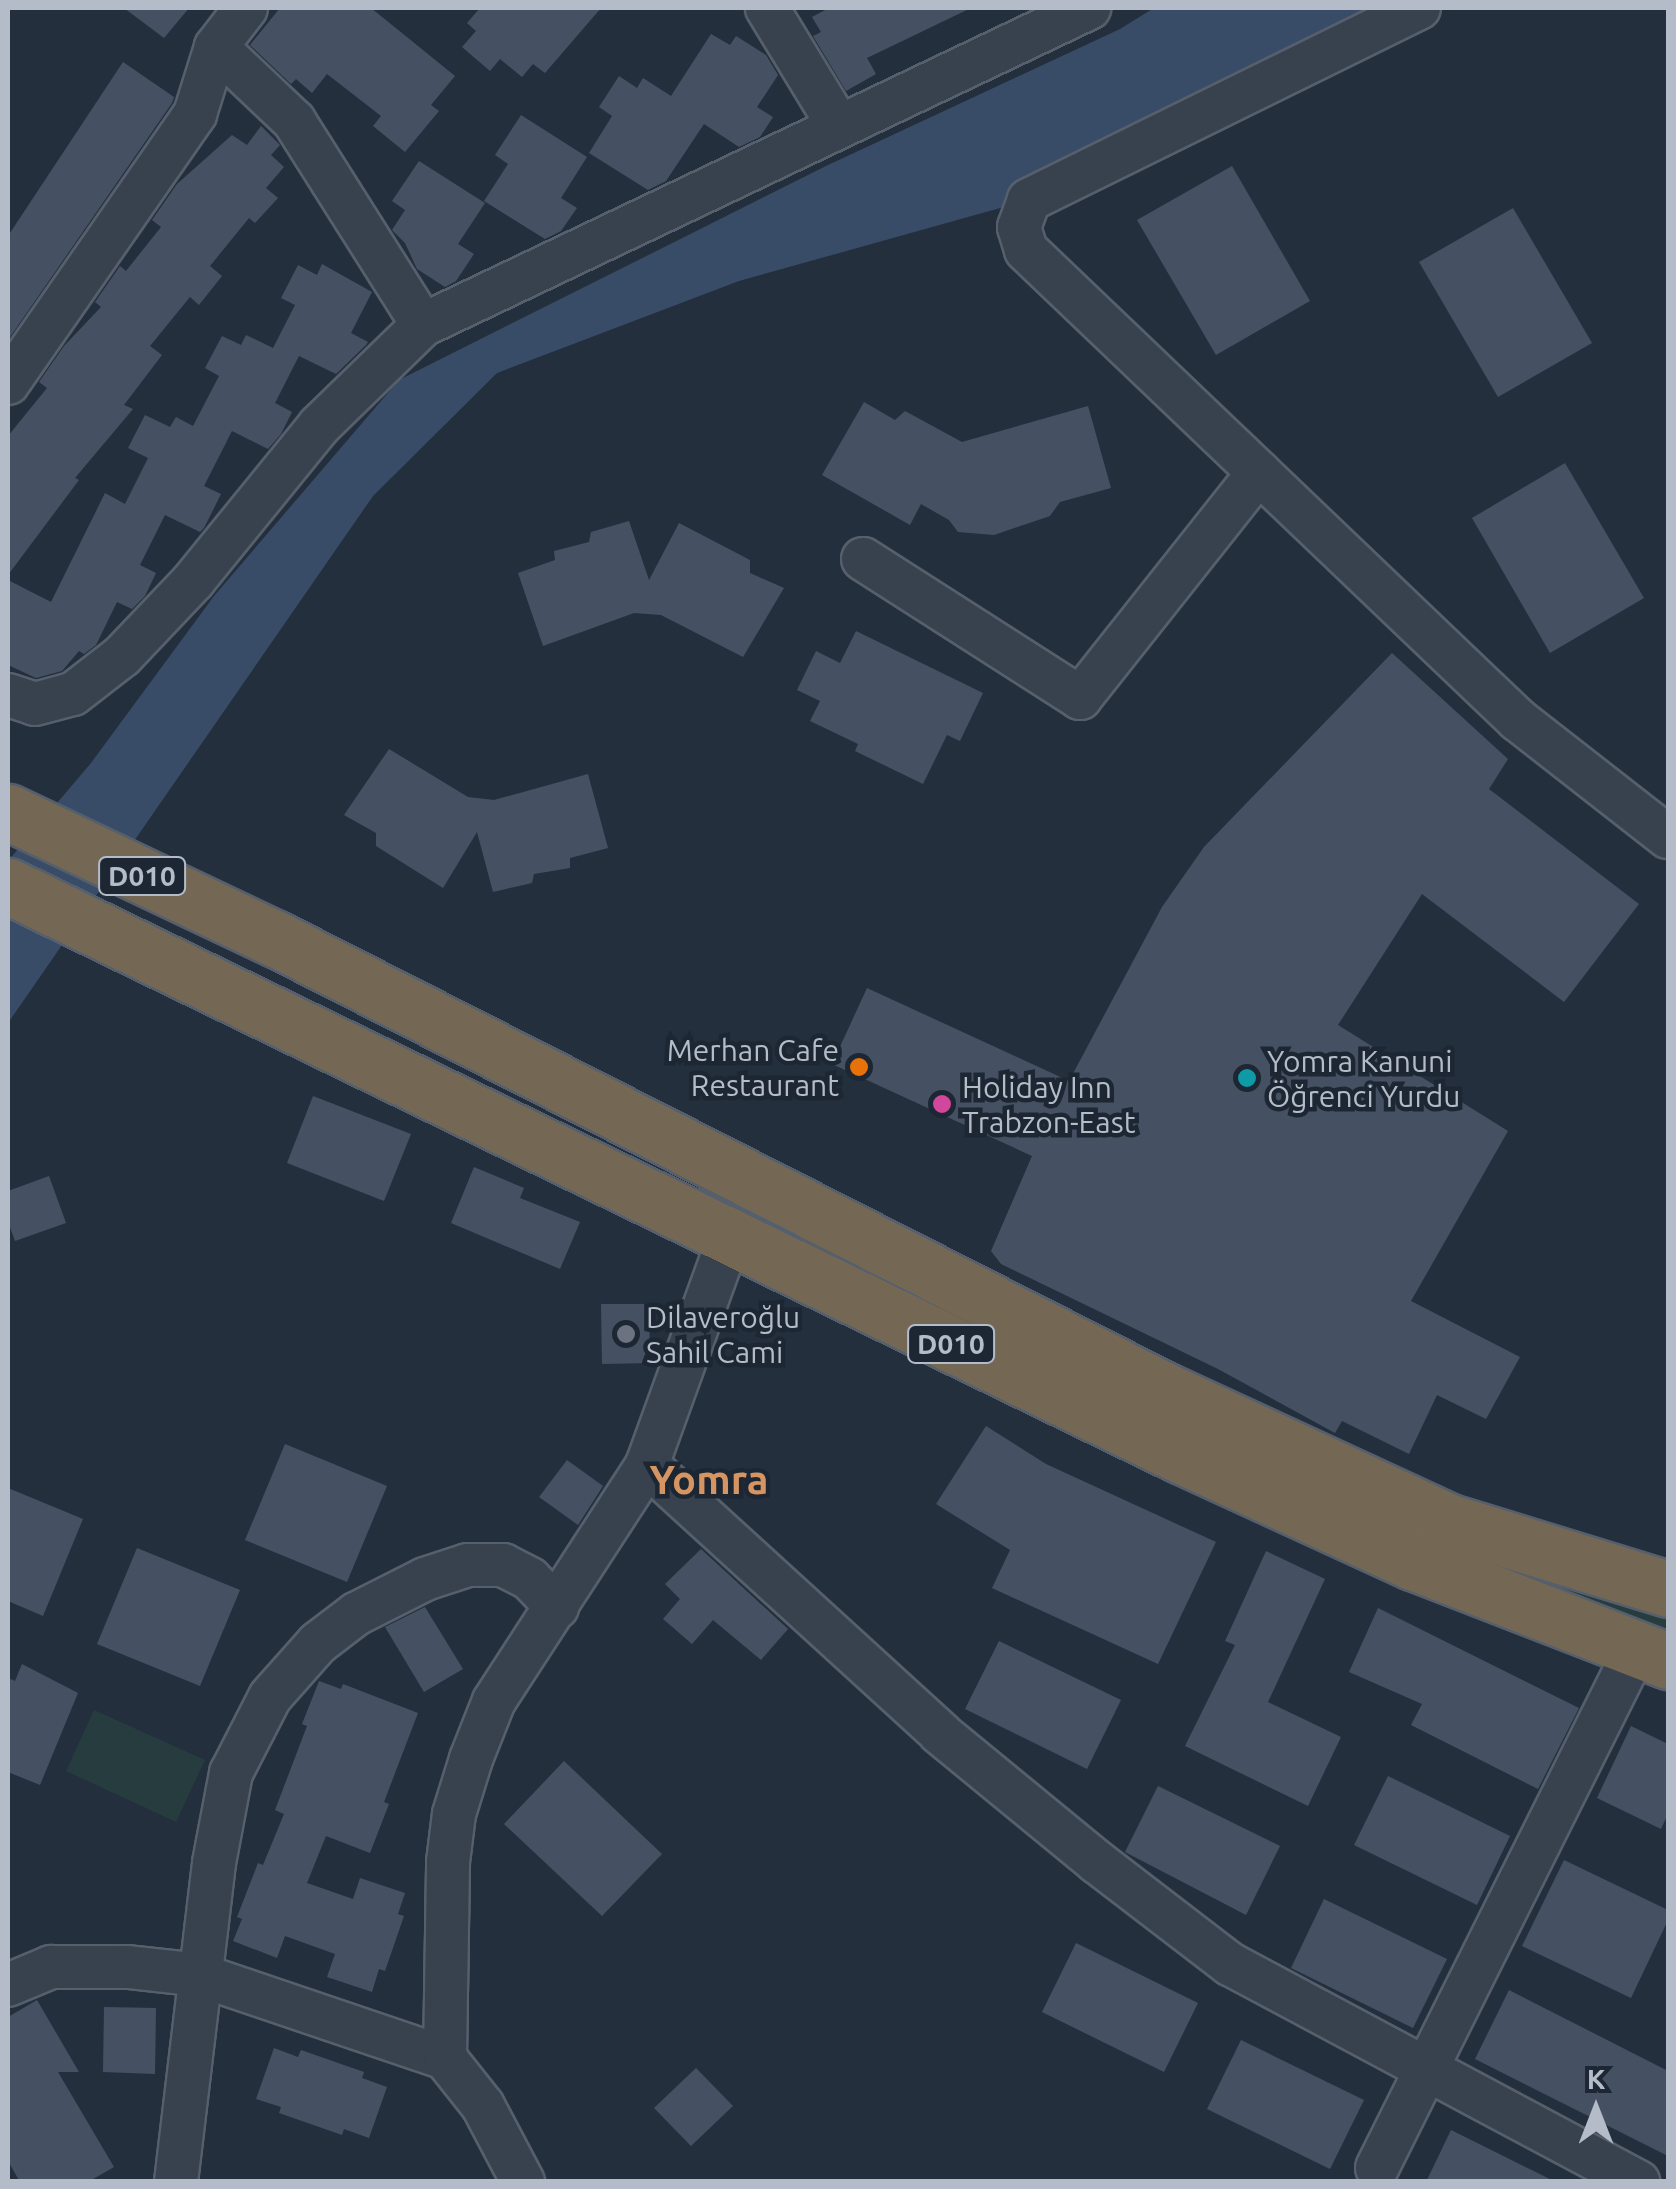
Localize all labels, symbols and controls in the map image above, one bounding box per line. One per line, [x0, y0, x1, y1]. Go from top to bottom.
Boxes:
road number: D010 [97, 853, 187, 899]
place label: Merhan Cafe Restaurant [667, 1032, 839, 1102]
place label: Yomra Kanuni Öğrenci Yurdu [1267, 1043, 1460, 1114]
marker: Merhan Cafe Restaurant [848, 1056, 870, 1078]
marker: Yomra Kanuni Öğrenci Yurdu [1236, 1067, 1258, 1089]
place label: Holiday Inn Trabzon-East [962, 1069, 1136, 1140]
marker: Holiday Inn Trabzon-East [931, 1093, 953, 1115]
place label: Dilaveroğlu Sahil Cami [646, 1299, 800, 1370]
road number: D010 [906, 1321, 996, 1367]
marker: Dilaveroğlu Sahil Cami [615, 1323, 637, 1345]
district label: Yomra [650, 1456, 768, 1504]
north arrow [1546, 2059, 1646, 2159]
text: K [1587, 2063, 1605, 2094]

